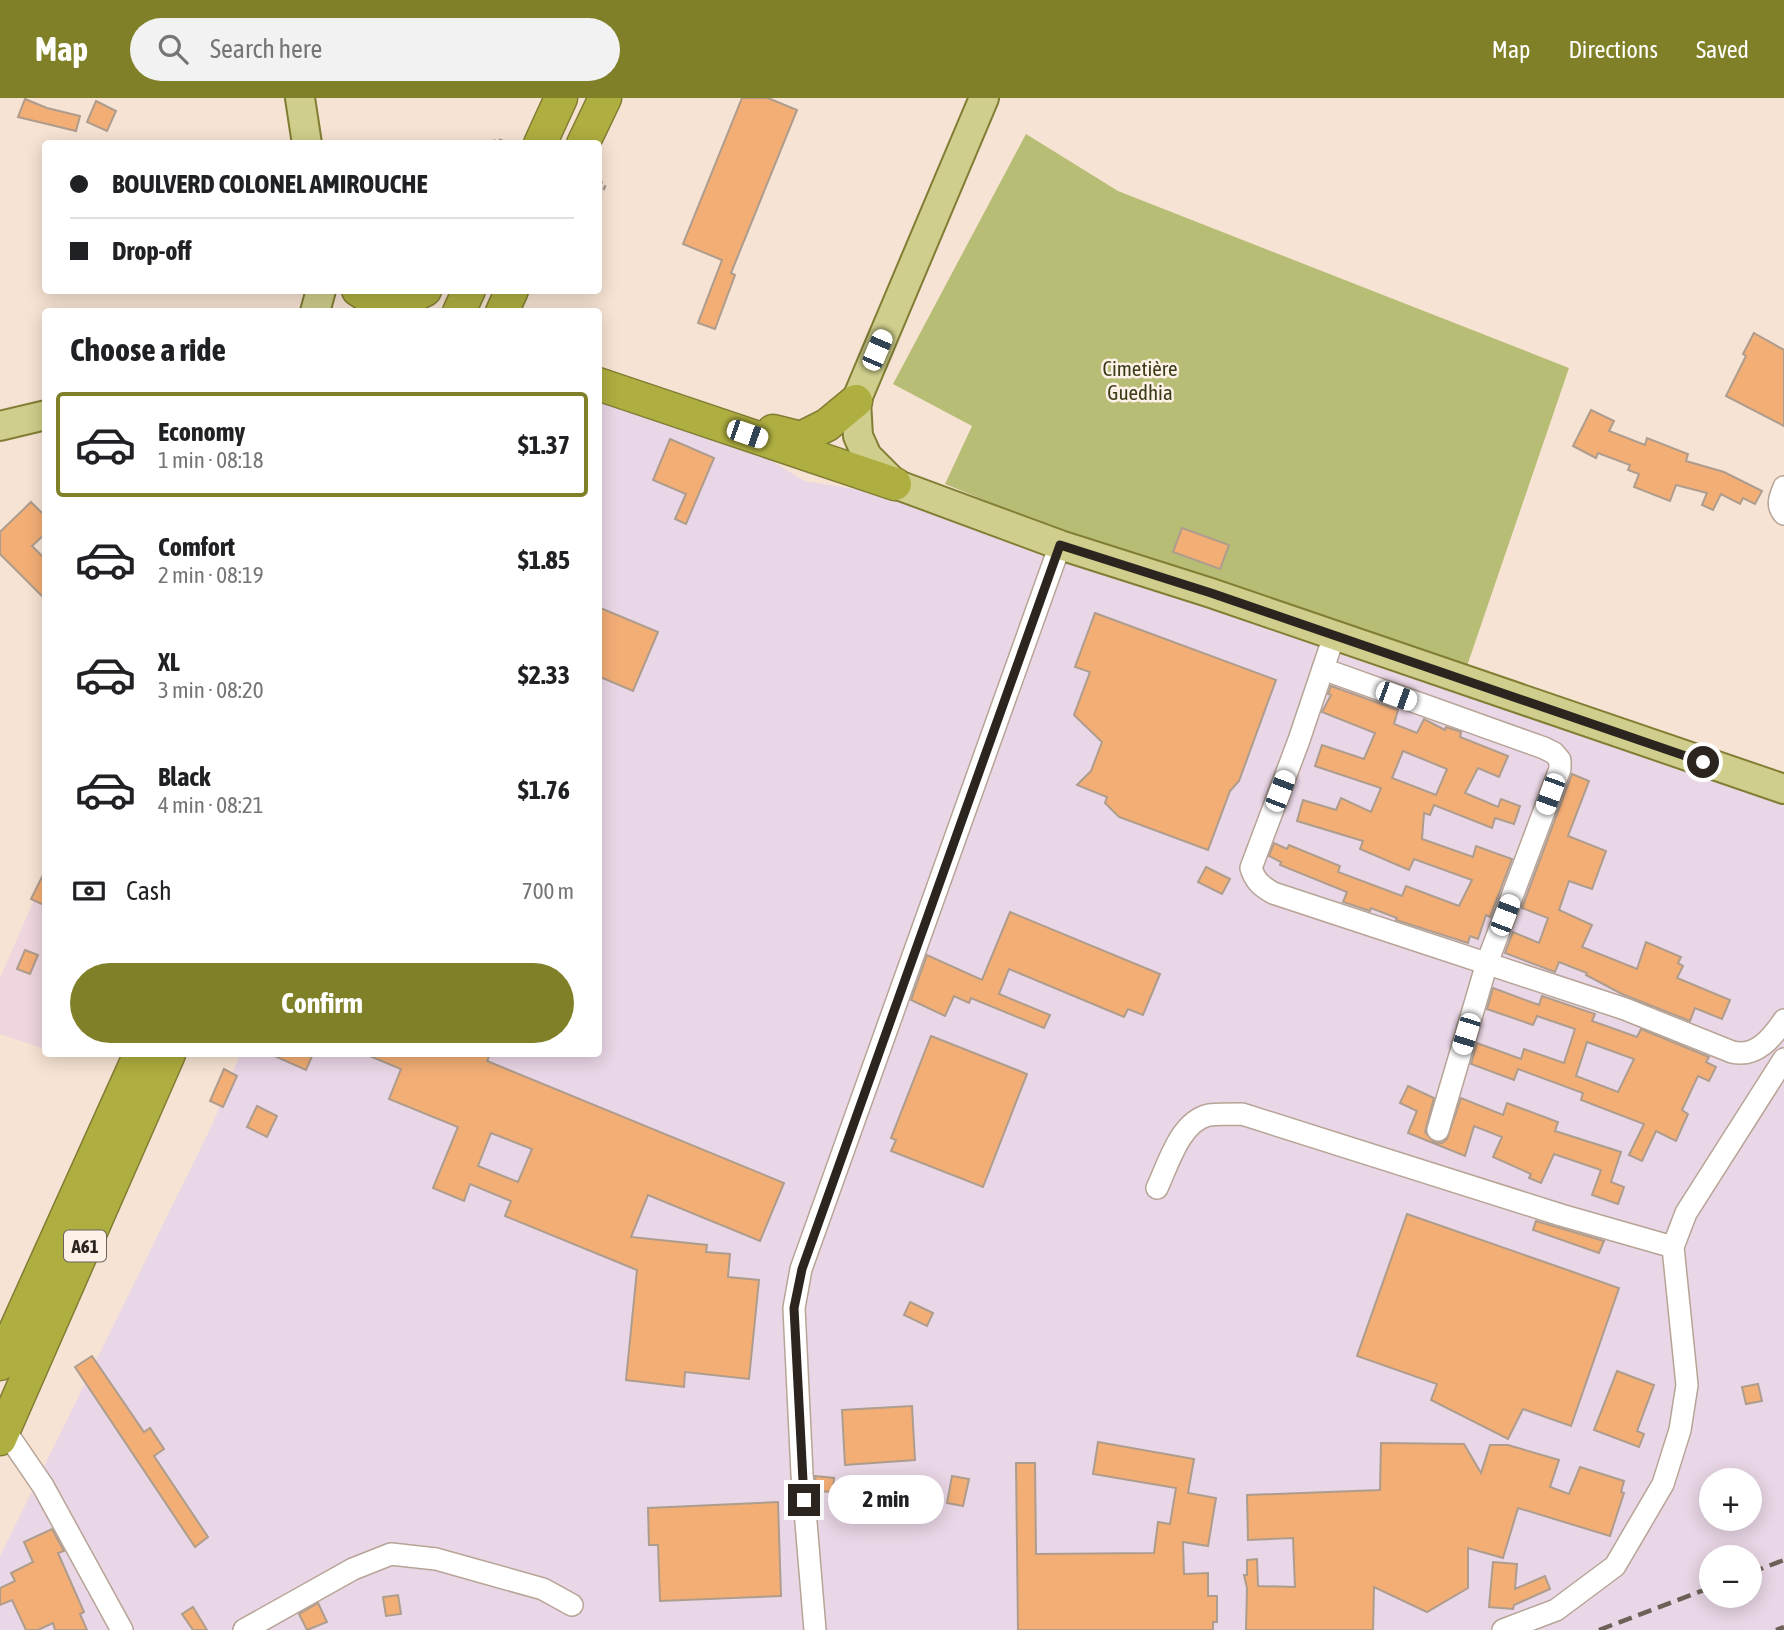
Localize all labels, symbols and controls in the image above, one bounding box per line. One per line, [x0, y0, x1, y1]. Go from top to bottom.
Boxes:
search box [130, 18, 620, 81]
text: Map [35, 30, 88, 68]
icon: search [154, 30, 192, 68]
text: Search here [210, 34, 322, 64]
text: Map [1492, 36, 1530, 63]
text: Directions [1568, 36, 1658, 63]
text: Saved [1696, 36, 1749, 63]
text: BOULVERD COLONEL AMIROUCHE [112, 169, 427, 199]
text: Drop-off [112, 236, 192, 266]
car [860, 327, 895, 373]
text: Choose a ride [70, 331, 226, 368]
park label: Cimetière Guedhia [1102, 356, 1178, 404]
icon: car [74, 413, 137, 476]
text: Economy [158, 417, 245, 447]
car [724, 417, 771, 451]
text: $1.37 [518, 430, 570, 460]
text: 1 min · 08:18 [158, 447, 264, 473]
icon: car [74, 528, 137, 591]
text: Comfort [158, 532, 235, 562]
text: $1.85 [518, 545, 570, 575]
text: 2 min · 08:19 [158, 562, 264, 588]
icon: car [74, 643, 137, 706]
text: XL [158, 647, 180, 677]
text: $2.33 [518, 660, 570, 690]
text: 3 min · 08:20 [158, 677, 264, 703]
car [1373, 679, 1420, 713]
route start [1687, 746, 1719, 778]
icon: car [74, 758, 137, 821]
text: Black [158, 762, 210, 792]
car [1263, 768, 1298, 814]
car [1533, 771, 1568, 817]
text: $1.76 [518, 775, 570, 805]
text: 4 min · 08:21 [158, 792, 264, 818]
icon: cash [70, 872, 108, 910]
text: Cash [126, 876, 172, 906]
text: 700 m [522, 878, 574, 904]
car [1488, 892, 1523, 938]
button: Confirm [70, 963, 574, 1043]
car [1450, 1011, 1483, 1057]
road number: A61 [64, 1230, 106, 1262]
map controls [1699, 1468, 1762, 1608]
button: + [1699, 1468, 1762, 1531]
callout: 2 min [828, 1476, 944, 1524]
route end [788, 1484, 820, 1516]
text: 2 min [863, 1486, 909, 1512]
button: − [1699, 1545, 1762, 1608]

